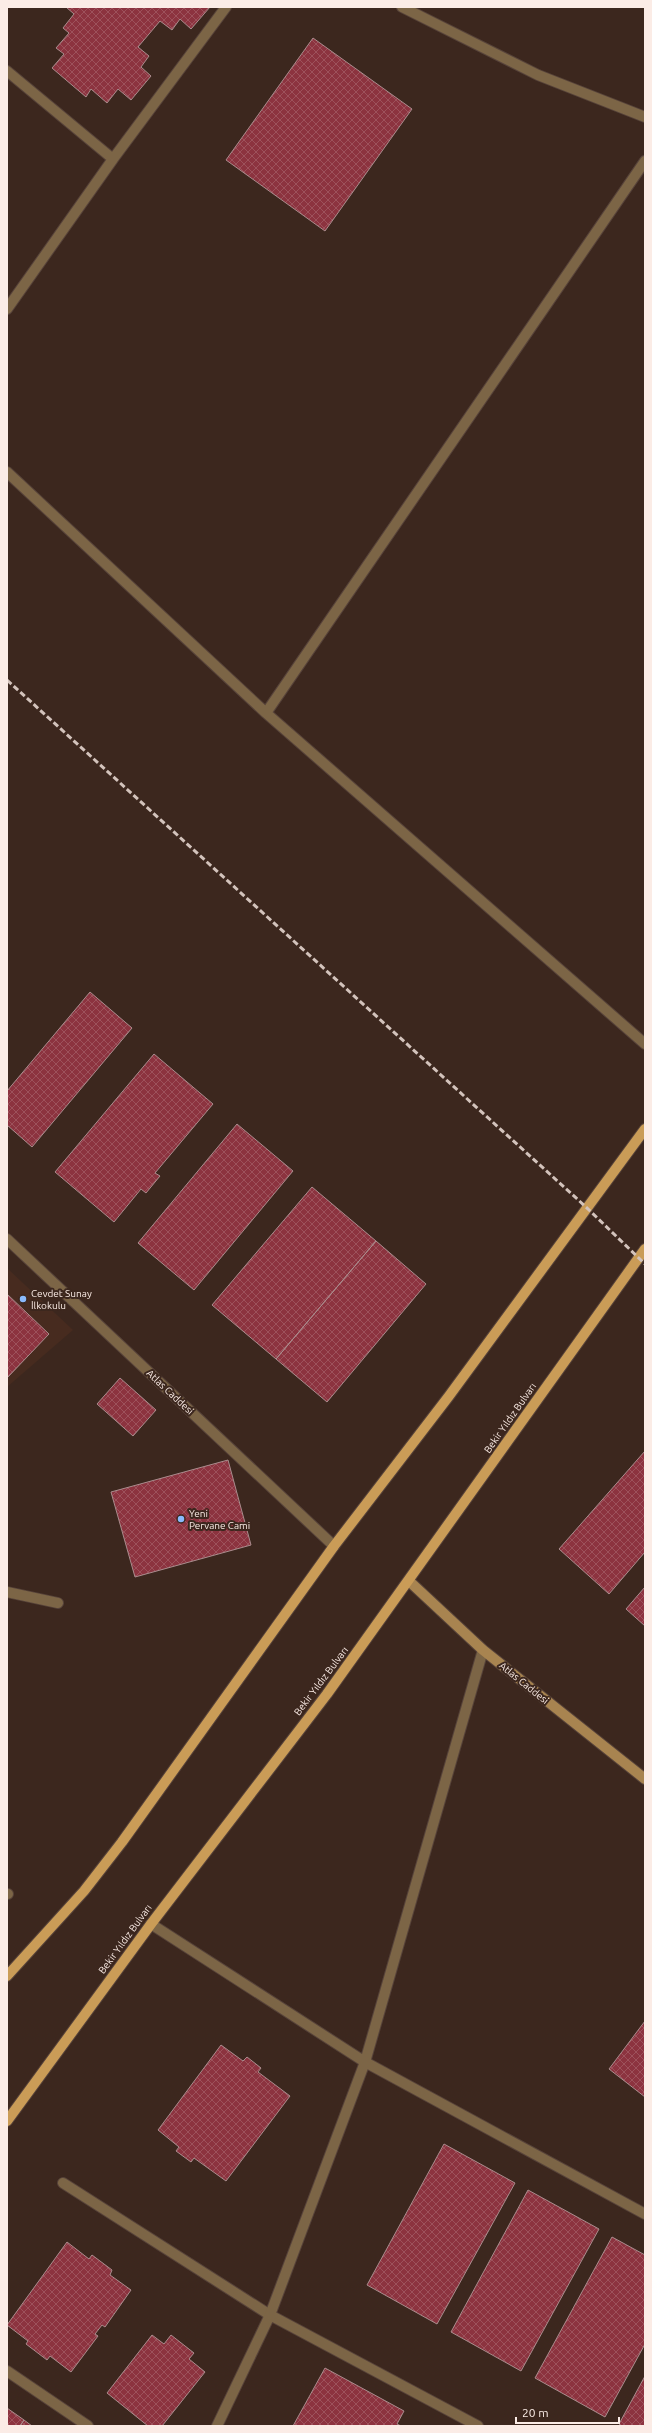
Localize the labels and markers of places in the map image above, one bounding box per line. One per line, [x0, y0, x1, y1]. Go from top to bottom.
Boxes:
place label: Cevdet Sunay İlkokulu [31, 1288, 92, 1311]
marker: Cevdet Sunay İlkokulu [18, 1294, 28, 1304]
place label: Yeni Pervane Cami [189, 1508, 250, 1531]
marker: Yeni Pervane Cami [176, 1514, 186, 1524]

